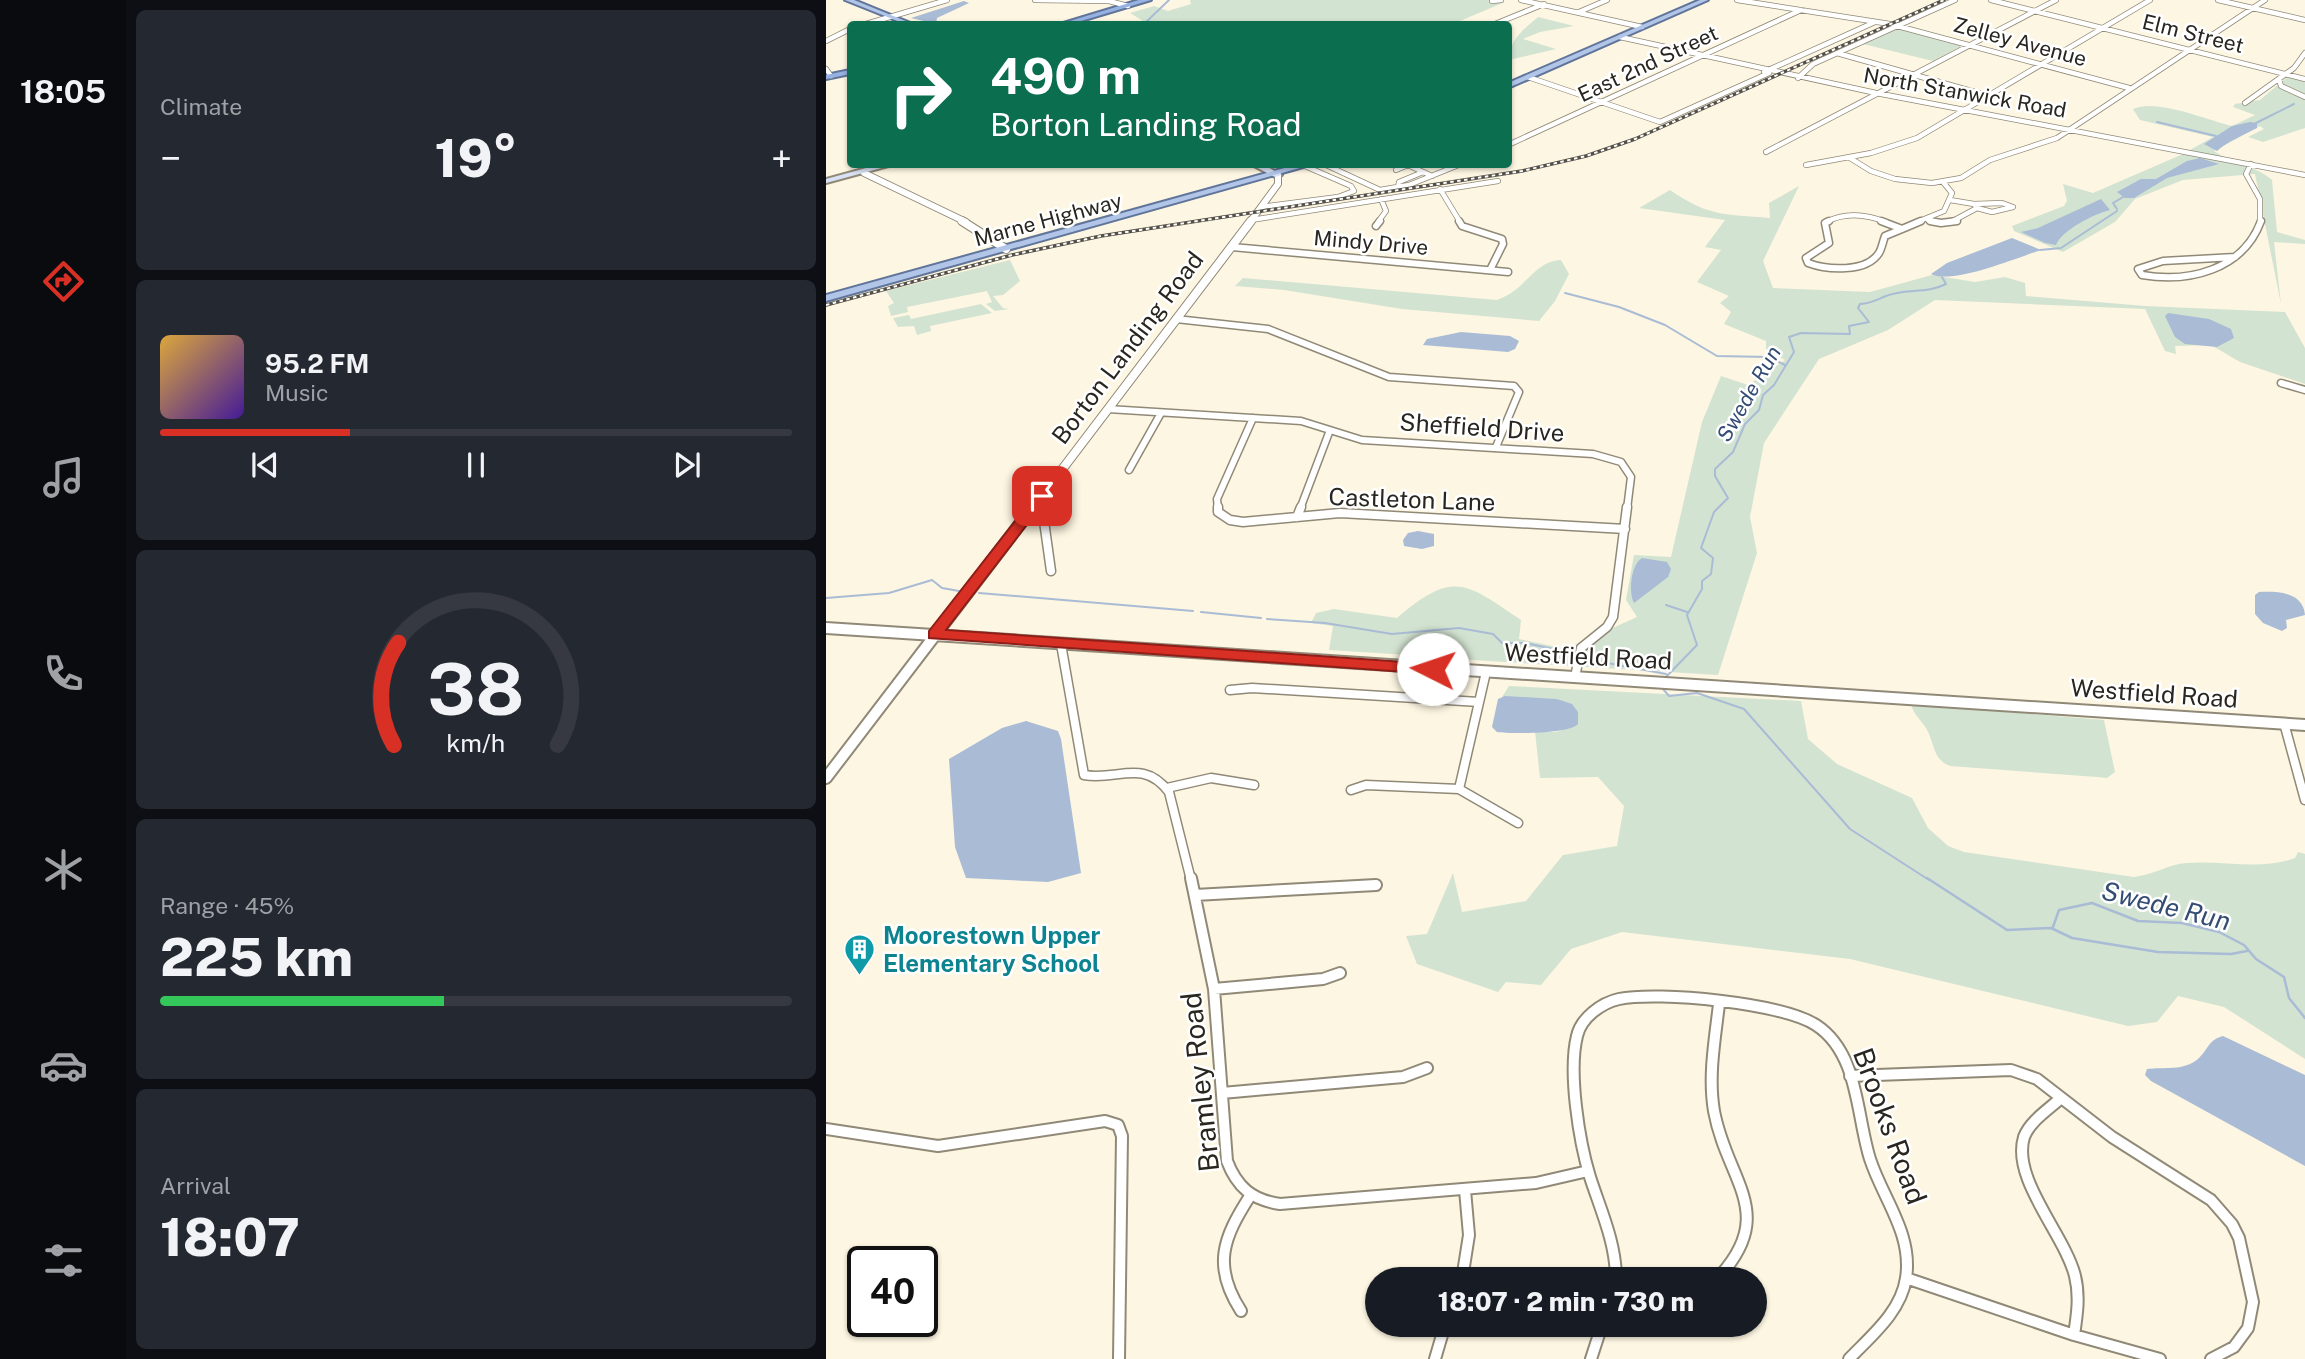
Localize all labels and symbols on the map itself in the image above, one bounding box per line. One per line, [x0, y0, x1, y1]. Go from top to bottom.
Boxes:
street label: Elm Street [2140, 9, 2246, 58]
street label: Zelley Avenue [1951, 12, 2090, 71]
street label: East 2nd Street [1574, 20, 1722, 107]
street label: North Stanwick Road [1862, 62, 2068, 123]
street label: Marne Highway [971, 188, 1125, 251]
street label: Mindy Drive [1313, 225, 1429, 260]
street label: Borton Landing Road [1046, 246, 1209, 449]
water label: Swede Run [1711, 341, 1786, 446]
street label: Sheffield Drive [1399, 407, 1565, 447]
pin [1012, 466, 1072, 526]
street label: Castleton Lane [1328, 482, 1496, 516]
position arrow [1396, 632, 1470, 706]
street label: Westfield Road [1503, 638, 1673, 674]
street label: Westfield Road [2069, 673, 2239, 713]
water label: Swede Run [2098, 875, 2234, 936]
place label: Moorestown Upper Elementary School [883, 921, 1101, 977]
building icon: Moorestown Upper Elementary School [843, 933, 877, 977]
street label: Bramley Road [1174, 991, 1225, 1173]
street label: Brooks Road [1847, 1043, 1934, 1208]
speed limit sign: 40 [847, 1246, 938, 1337]

